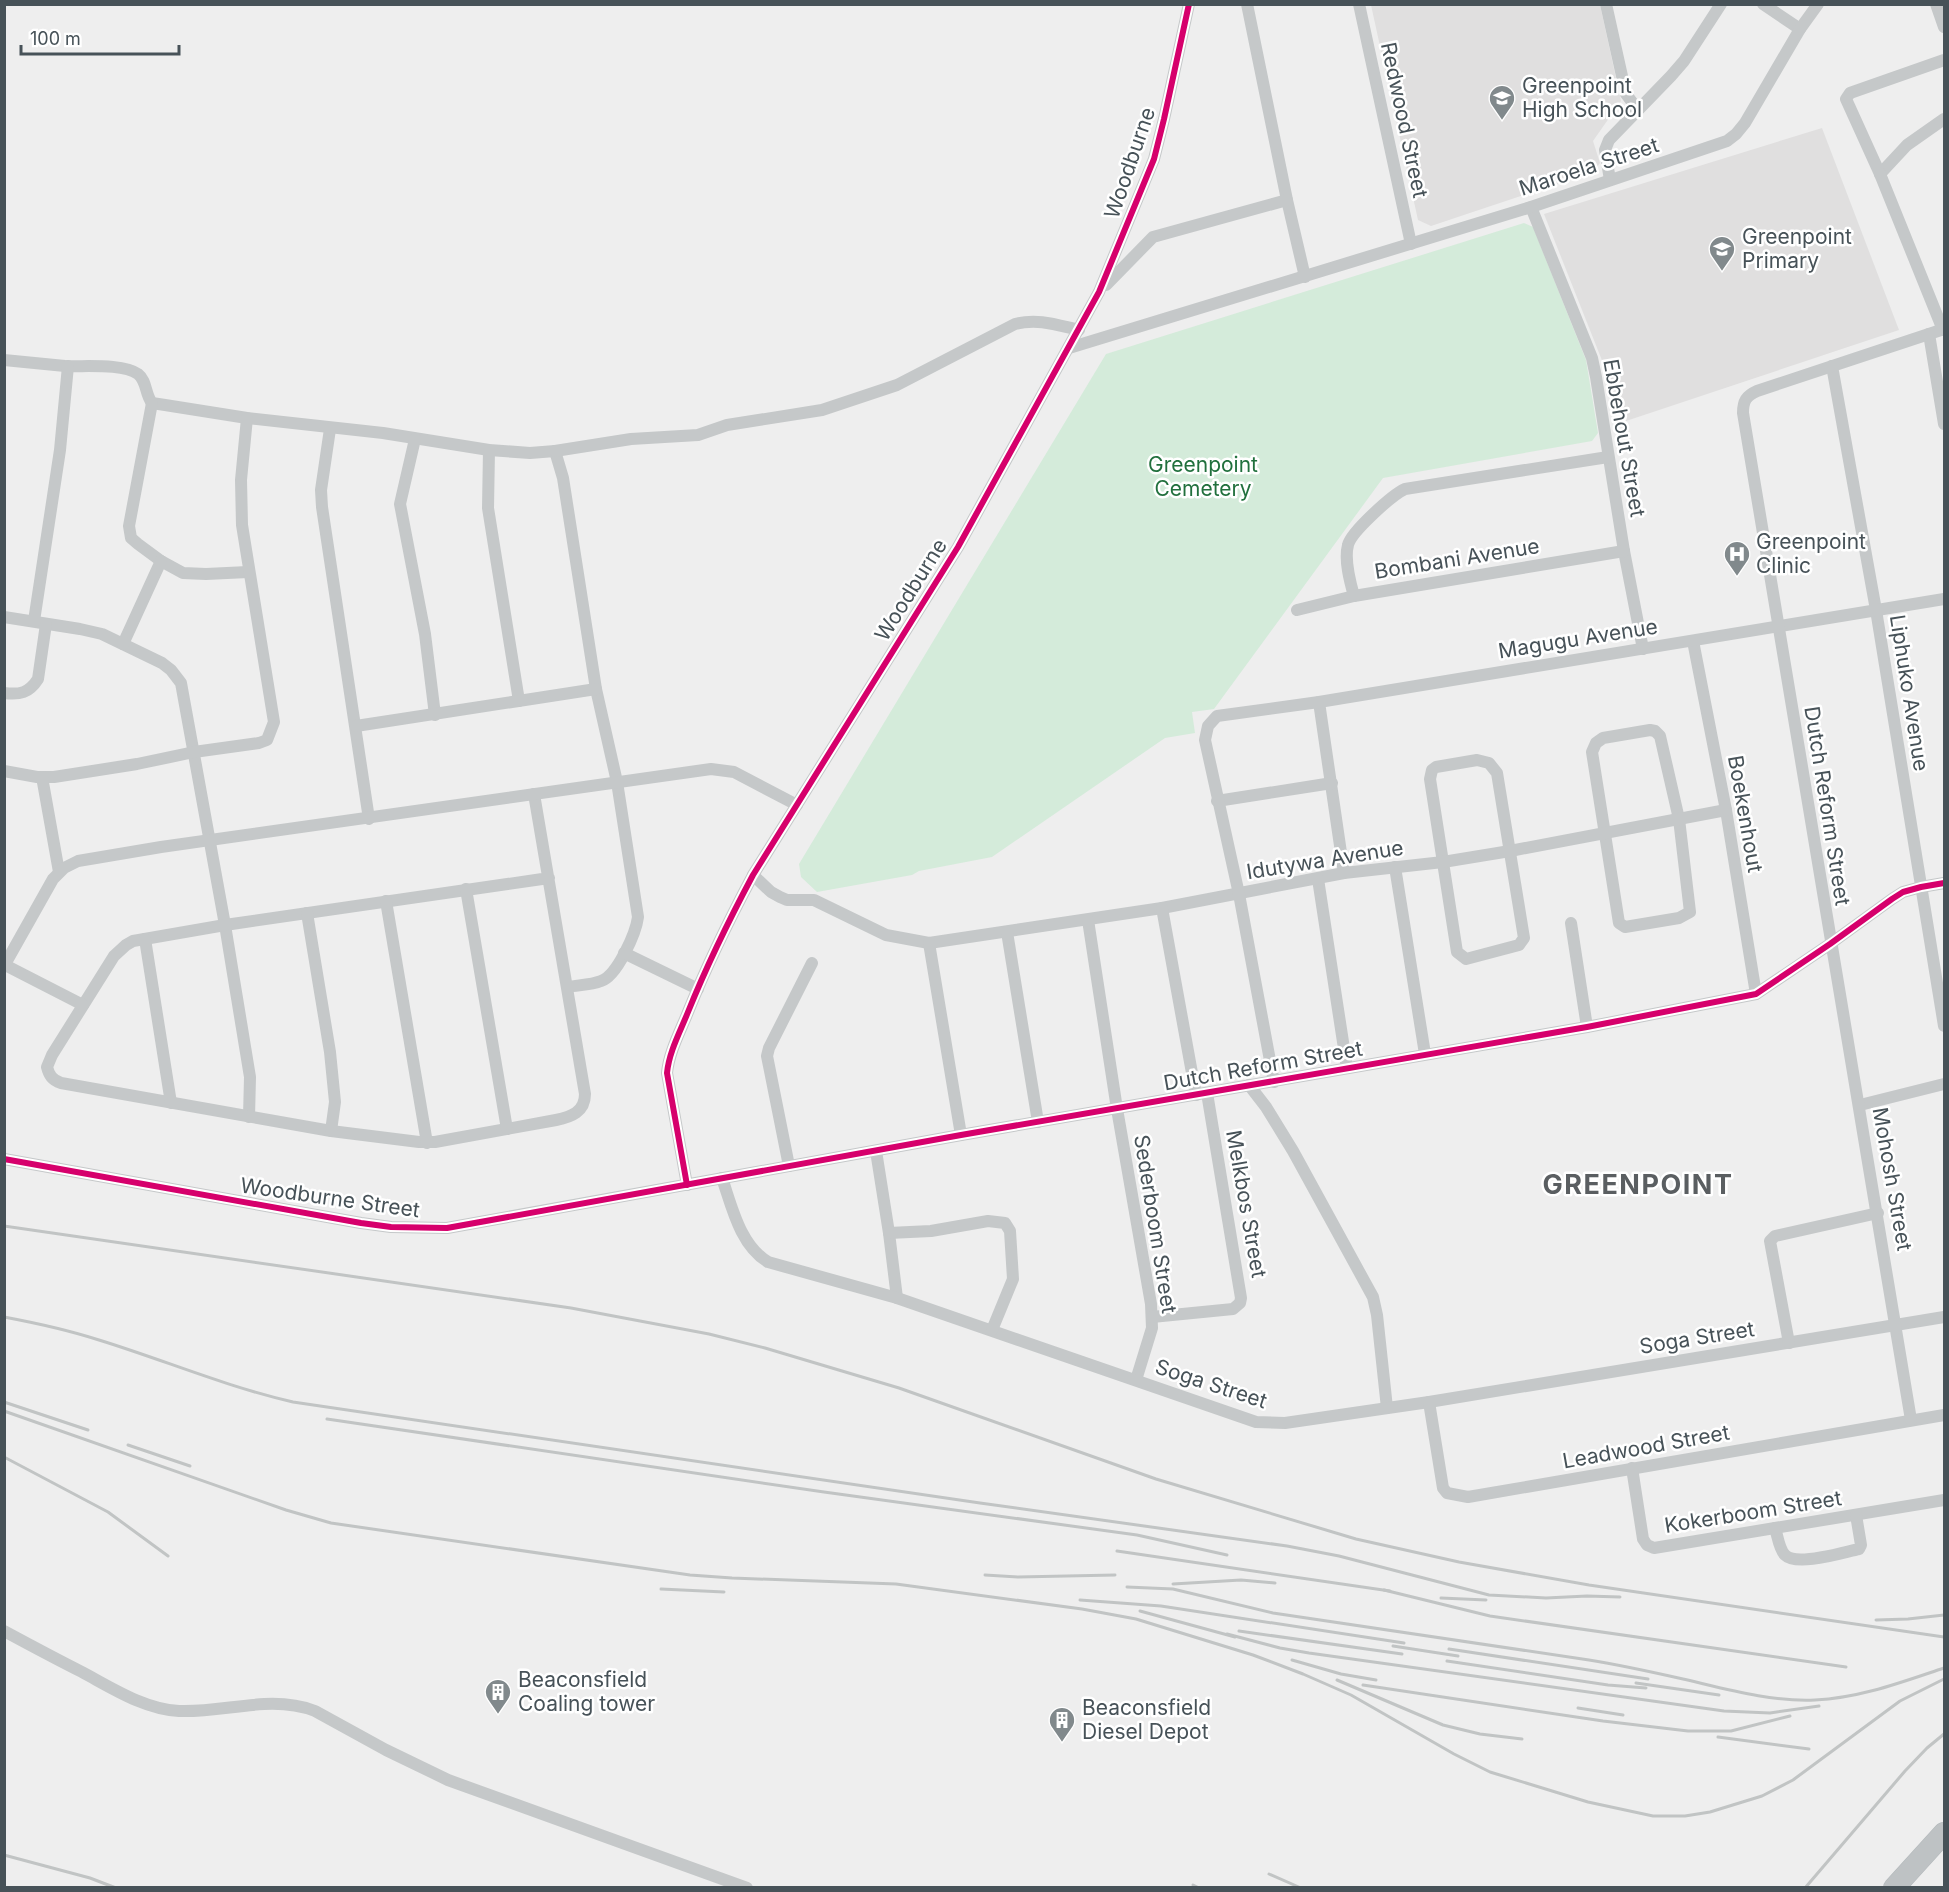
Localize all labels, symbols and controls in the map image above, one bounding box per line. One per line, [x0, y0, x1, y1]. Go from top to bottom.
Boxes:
scale bar [21, 18, 178, 56]
text: 100 m [30, 28, 81, 49]
street label: Redwood Street [1376, 40, 1433, 200]
place label: Greenpoint High School [1522, 73, 1642, 122]
school or university icon: Greenpoint High School [1487, 83, 1517, 121]
street label: Woodburne [1099, 104, 1160, 222]
street label: Maroela Street [1516, 132, 1662, 201]
place label: Greenpoint Primary [1742, 224, 1852, 273]
school or university icon: Greenpoint Primary [1707, 234, 1737, 272]
street label: Ebbehout Street [1598, 357, 1651, 519]
park label: Greenpoint Cemetery [1148, 452, 1258, 501]
place label: Greenpoint Clinic [1756, 529, 1866, 578]
street label: Bombani Avenue [1373, 533, 1541, 584]
street label: Woodburne [869, 534, 952, 645]
hospital icon: Greenpoint Clinic [1722, 539, 1752, 577]
street label: Liphuko Avenue [1885, 613, 1934, 773]
street label: Magugu Avenue [1496, 614, 1659, 663]
street label: Dutch Reform Street [1799, 704, 1856, 908]
street label: Boekenhout [1723, 753, 1768, 875]
street label: Idutywa Avenue [1245, 835, 1405, 884]
street label: Dutch Reform Street [1161, 1036, 1364, 1095]
street label: Mohosh Street [1868, 1105, 1917, 1253]
street label: Melkbos Street [1221, 1128, 1272, 1280]
street label: Sederboom Street [1129, 1133, 1182, 1315]
district label: GREENPOINT [1543, 1168, 1733, 1201]
street label: Woodburne Street [239, 1173, 422, 1222]
street label: Soga Street [1638, 1316, 1756, 1359]
street label: Soga Street [1152, 1354, 1270, 1413]
street label: Leadwood Street [1561, 1420, 1731, 1473]
street label: Kokerboom Street [1663, 1485, 1843, 1538]
place label: Beaconsfield Coaling tower [518, 1667, 655, 1716]
building icon: Beaconsfield Coaling tower [483, 1677, 513, 1715]
place label: Beaconsfield Diesel Depot [1082, 1695, 1211, 1744]
building icon: Beaconsfield Diesel Depot [1047, 1705, 1077, 1743]

